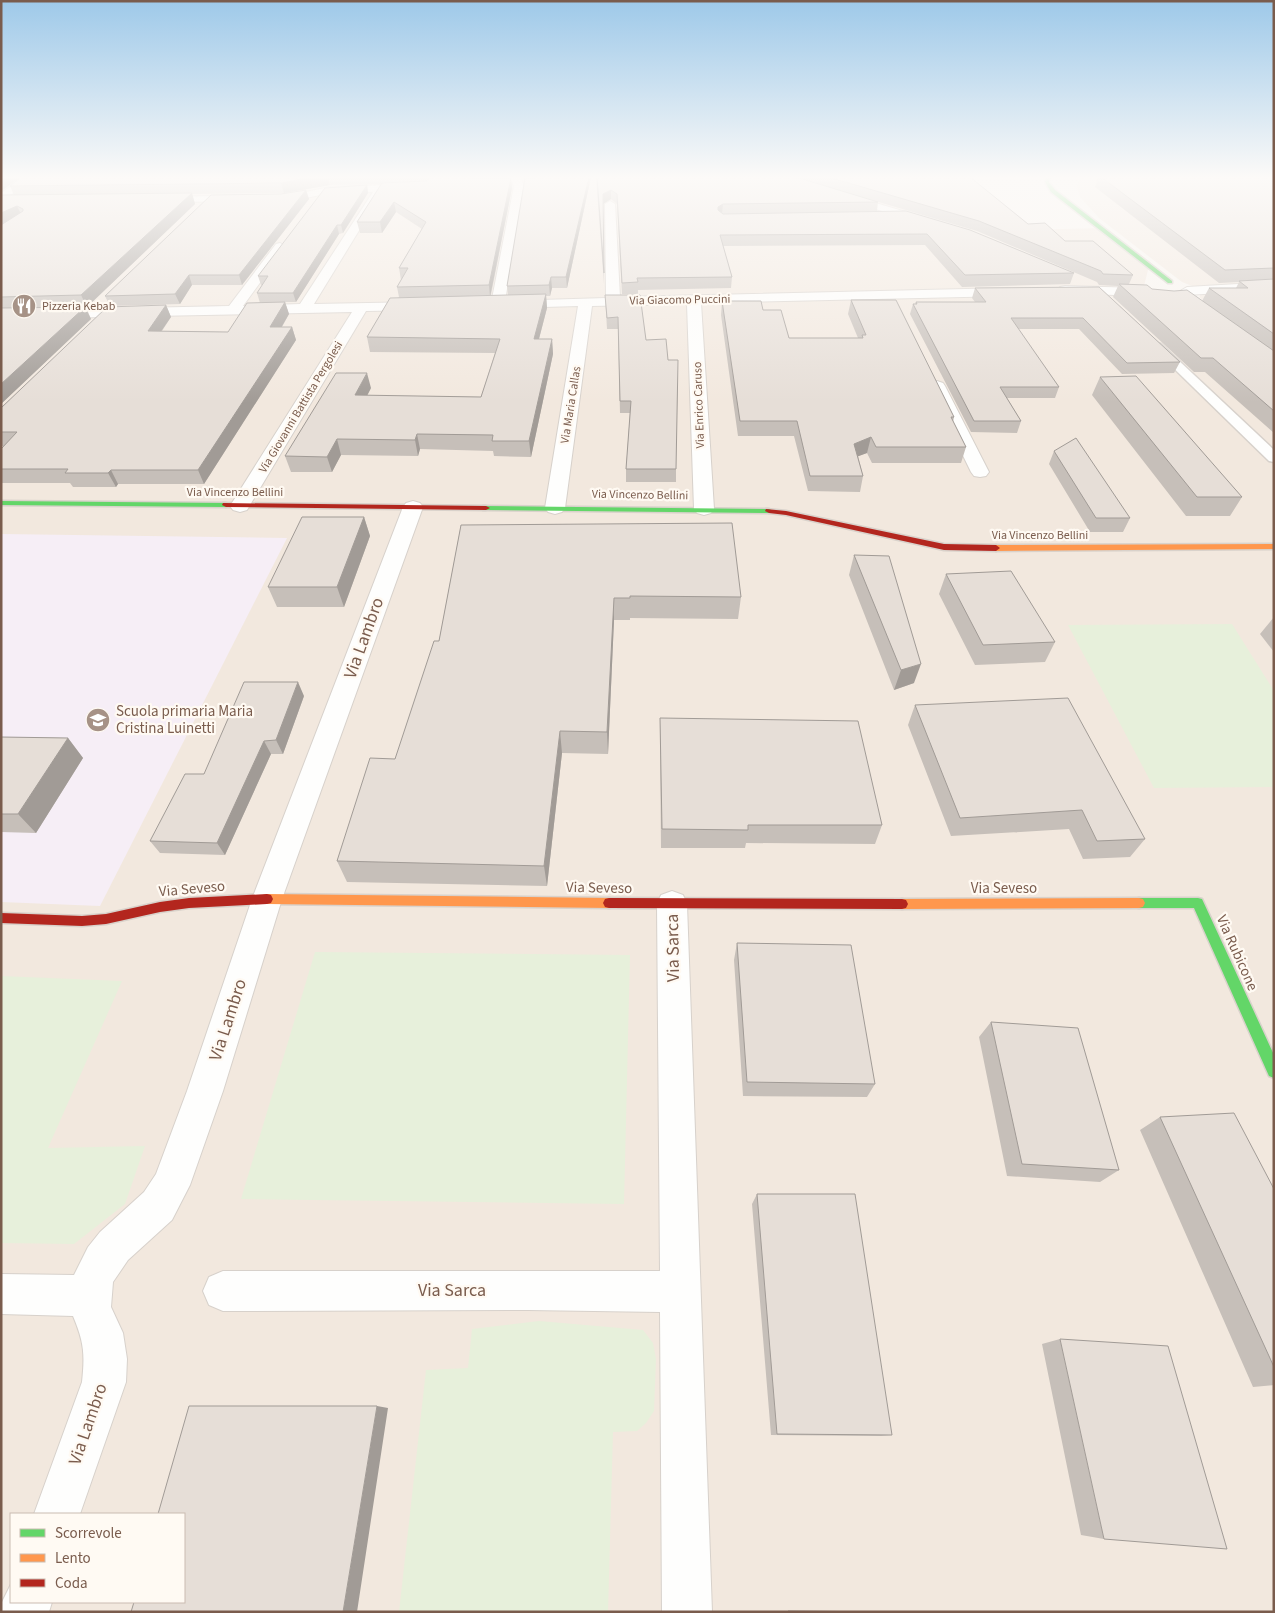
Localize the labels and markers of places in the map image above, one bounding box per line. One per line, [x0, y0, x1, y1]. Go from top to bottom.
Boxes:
restaurant icon: Pizzeria Kebab [11, 293, 37, 319]
place label: Pizzeria Kebab [42, 298, 116, 315]
place label: Scuola primaria Maria Cristina Luinetti [116, 701, 253, 739]
school or university icon: Scuola primaria Maria Cristina Luinetti [85, 707, 111, 733]

